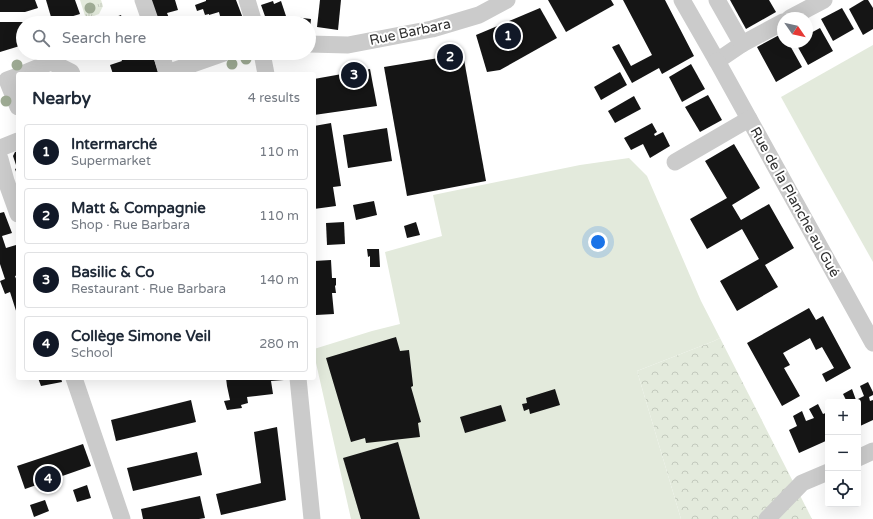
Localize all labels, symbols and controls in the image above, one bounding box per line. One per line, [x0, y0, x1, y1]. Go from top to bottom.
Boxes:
north arrow [777, 12, 813, 48]
street label: Rue Barbara [368, 15, 452, 49]
search box [16, 16, 316, 60]
pin: 1 [495, 21, 521, 51]
icon: search [30, 27, 52, 49]
text: Search here [62, 29, 146, 47]
pin: 2 [437, 42, 463, 72]
pin: 3 [341, 60, 367, 90]
text: Nearby [32, 88, 91, 109]
text: 4 results [248, 90, 300, 106]
street label: Rue de la Planche au Gué [747, 124, 843, 280]
text: Intermarché [71, 135, 157, 153]
text: 1 [42, 144, 50, 160]
text: 110 m [259, 144, 299, 160]
text: Supermarket [71, 153, 151, 169]
text: Matt & Compagnie [71, 199, 206, 217]
text: 2 [42, 208, 50, 224]
text: 110 m [259, 208, 299, 224]
text: Shop · Rue Barbara [71, 217, 190, 233]
your location [588, 232, 608, 252]
text: Basilic & Co [71, 263, 154, 281]
text: 3 [42, 272, 50, 288]
text: 140 m [259, 272, 299, 288]
text: Restaurant · Rue Barbara [71, 281, 226, 297]
text: Collège Simone Veil [71, 327, 211, 345]
text: 4 [42, 336, 50, 352]
text: 280 m [259, 336, 299, 352]
text: School [71, 345, 113, 361]
map controls [825, 399, 861, 507]
button: + [825, 399, 861, 435]
button: − [825, 435, 861, 471]
pin: 4 [35, 464, 61, 494]
button: locate [825, 471, 861, 507]

